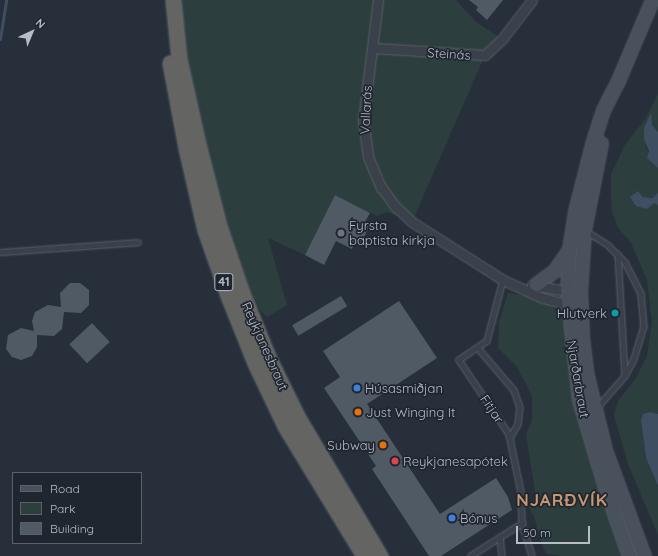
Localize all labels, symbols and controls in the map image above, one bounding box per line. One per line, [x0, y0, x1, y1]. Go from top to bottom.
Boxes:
north arrow [12, 12, 52, 52]
text: N [33, 16, 48, 31]
street label: Steinás [427, 45, 471, 63]
street label: Vallarás [357, 85, 375, 135]
place label: Fyrsta baptista kirkja [349, 218, 435, 249]
marker: Fyrsta baptista kirkja [336, 228, 346, 238]
road number: 41 [214, 272, 234, 292]
street label: Reykjanesbraut [239, 300, 291, 392]
place label: Hlutverk [557, 305, 607, 321]
marker: Hlutverk [610, 308, 620, 318]
street label: Njarðarbraut [564, 339, 592, 419]
place label: Húsasmiðjan [365, 380, 443, 396]
marker: Húsasmiðjan [352, 383, 362, 393]
street label: Fitjar [477, 392, 507, 426]
place label: Just Winging It [366, 404, 455, 420]
marker: Just Winging It [353, 407, 363, 417]
place label: Subway [327, 437, 375, 453]
marker: Subway [378, 440, 388, 450]
place label: Reykjanesapótek [403, 453, 508, 469]
marker: Reykjanesapótek [390, 456, 400, 466]
legend [12, 472, 142, 544]
text: Road [50, 481, 80, 496]
district label: NJARÐVÍK [516, 490, 608, 510]
text: Park [50, 501, 75, 516]
place label: Bónus [460, 510, 497, 526]
marker: Bónus [447, 513, 457, 523]
scale bar [518, 518, 592, 544]
text: Building [50, 521, 94, 536]
text: 50 m [523, 525, 551, 540]

